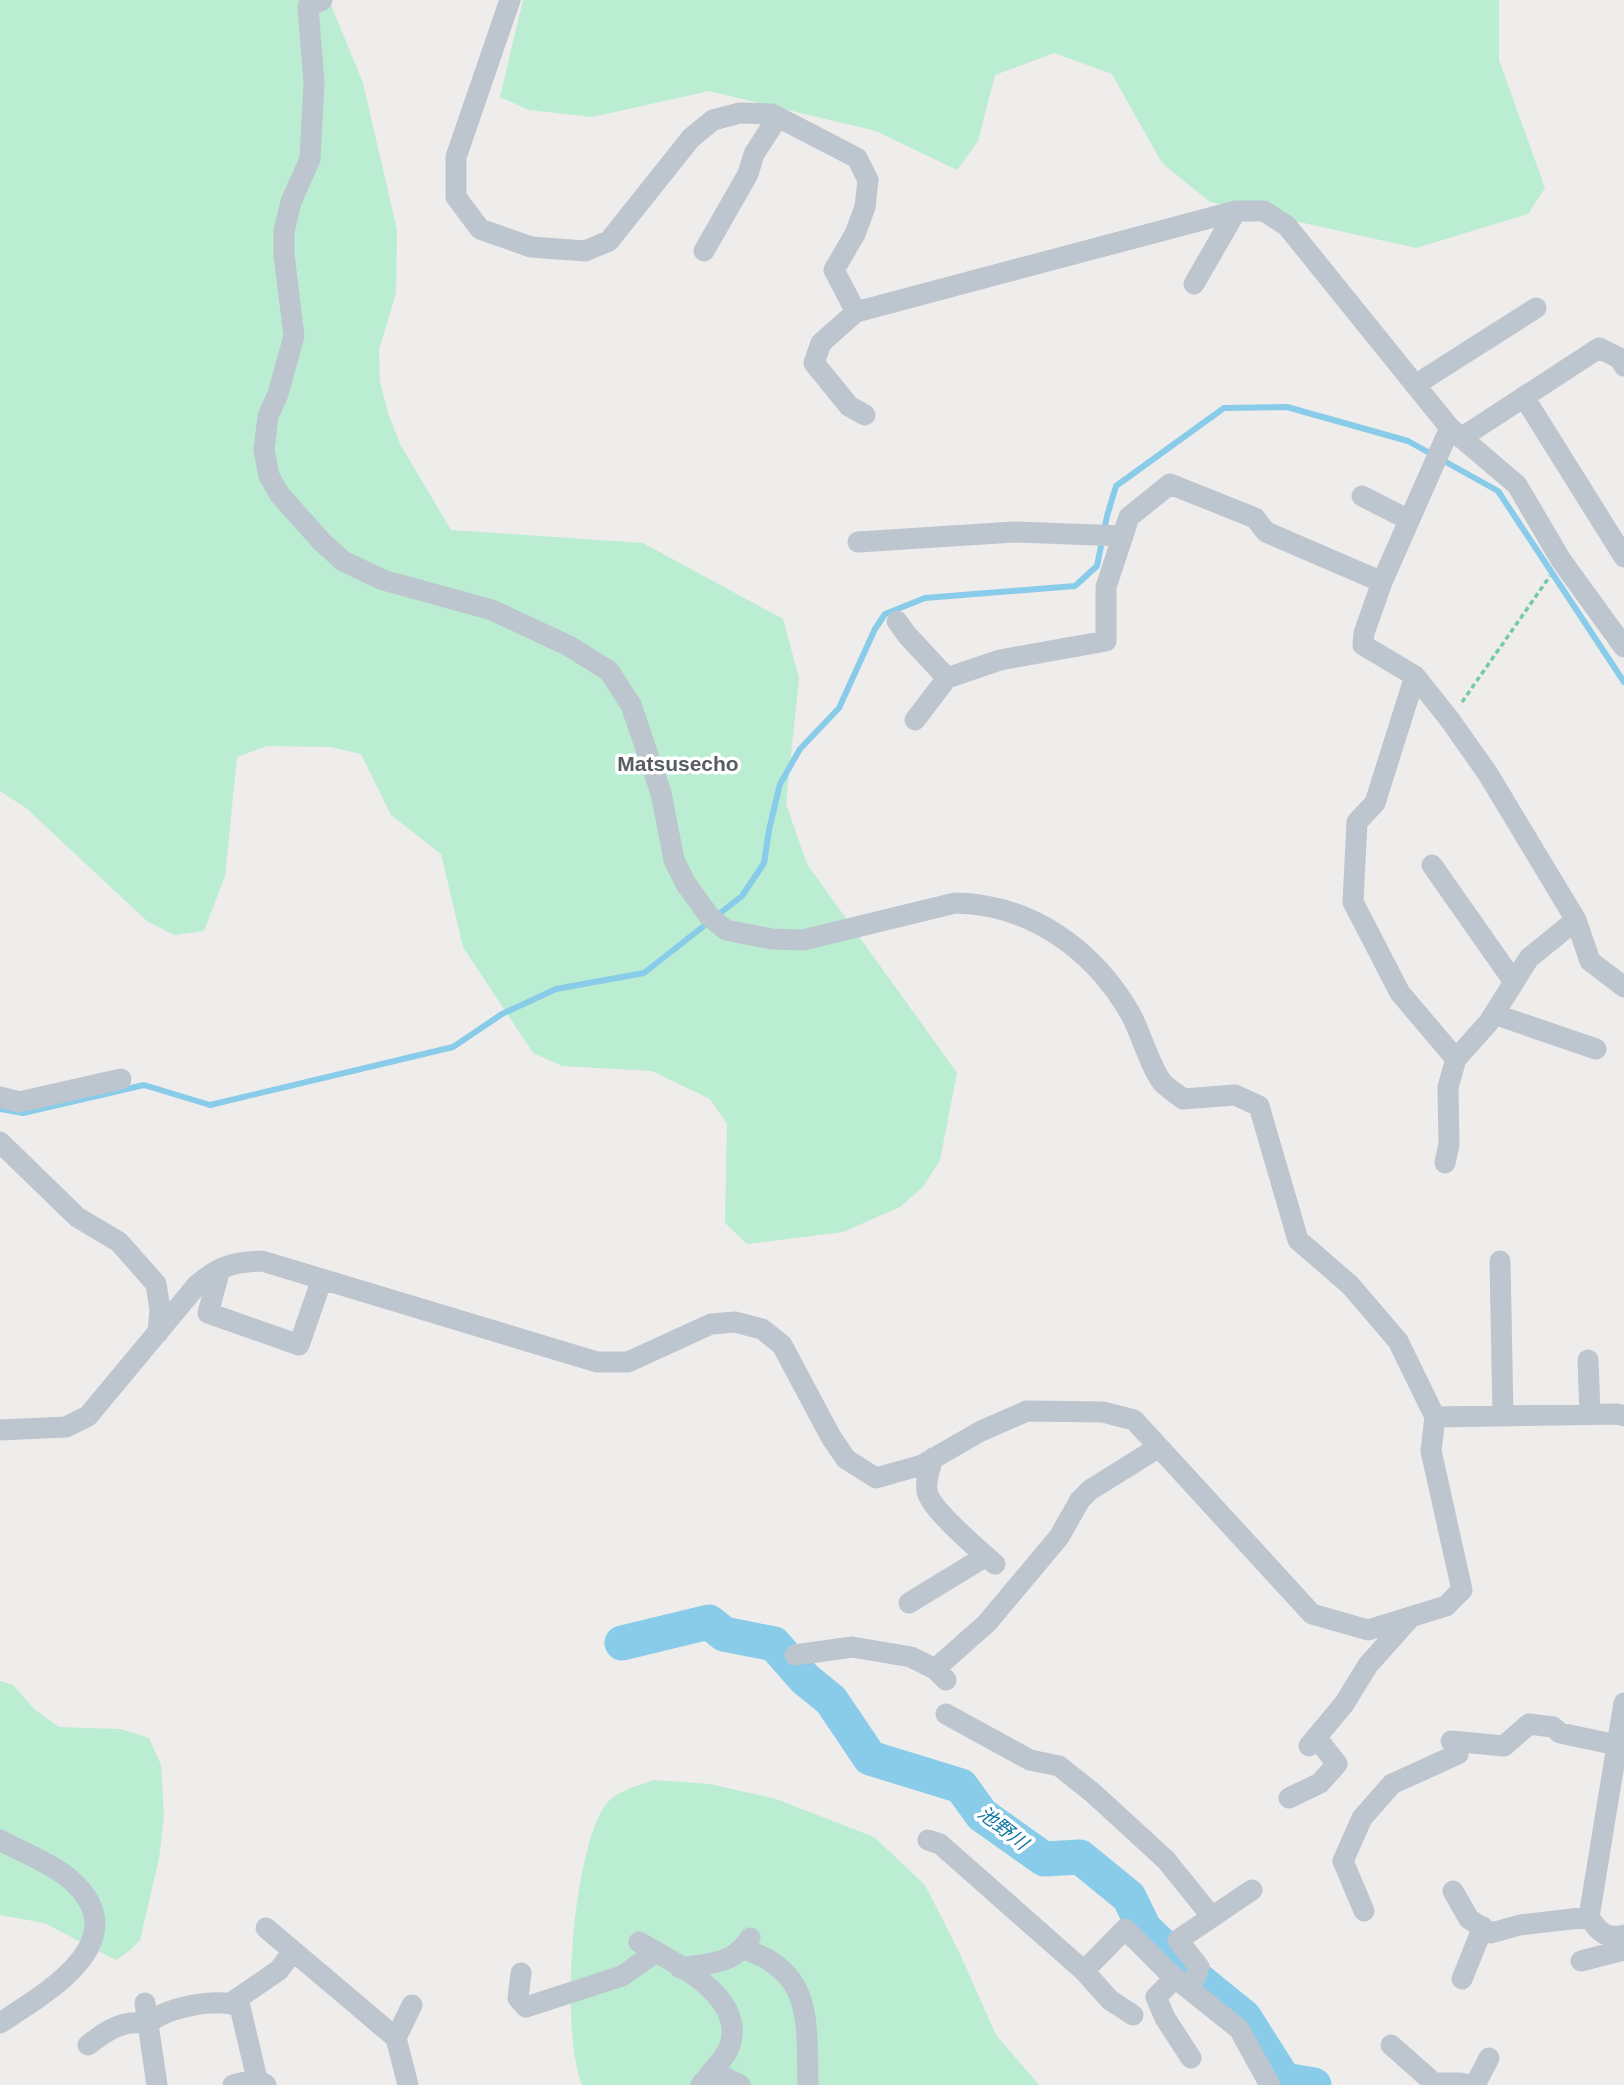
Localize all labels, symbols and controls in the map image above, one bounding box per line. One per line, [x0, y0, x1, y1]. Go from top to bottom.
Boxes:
district label: Matsusecho [617, 752, 739, 775]
water label: 池野川 [974, 1802, 1033, 1855]

